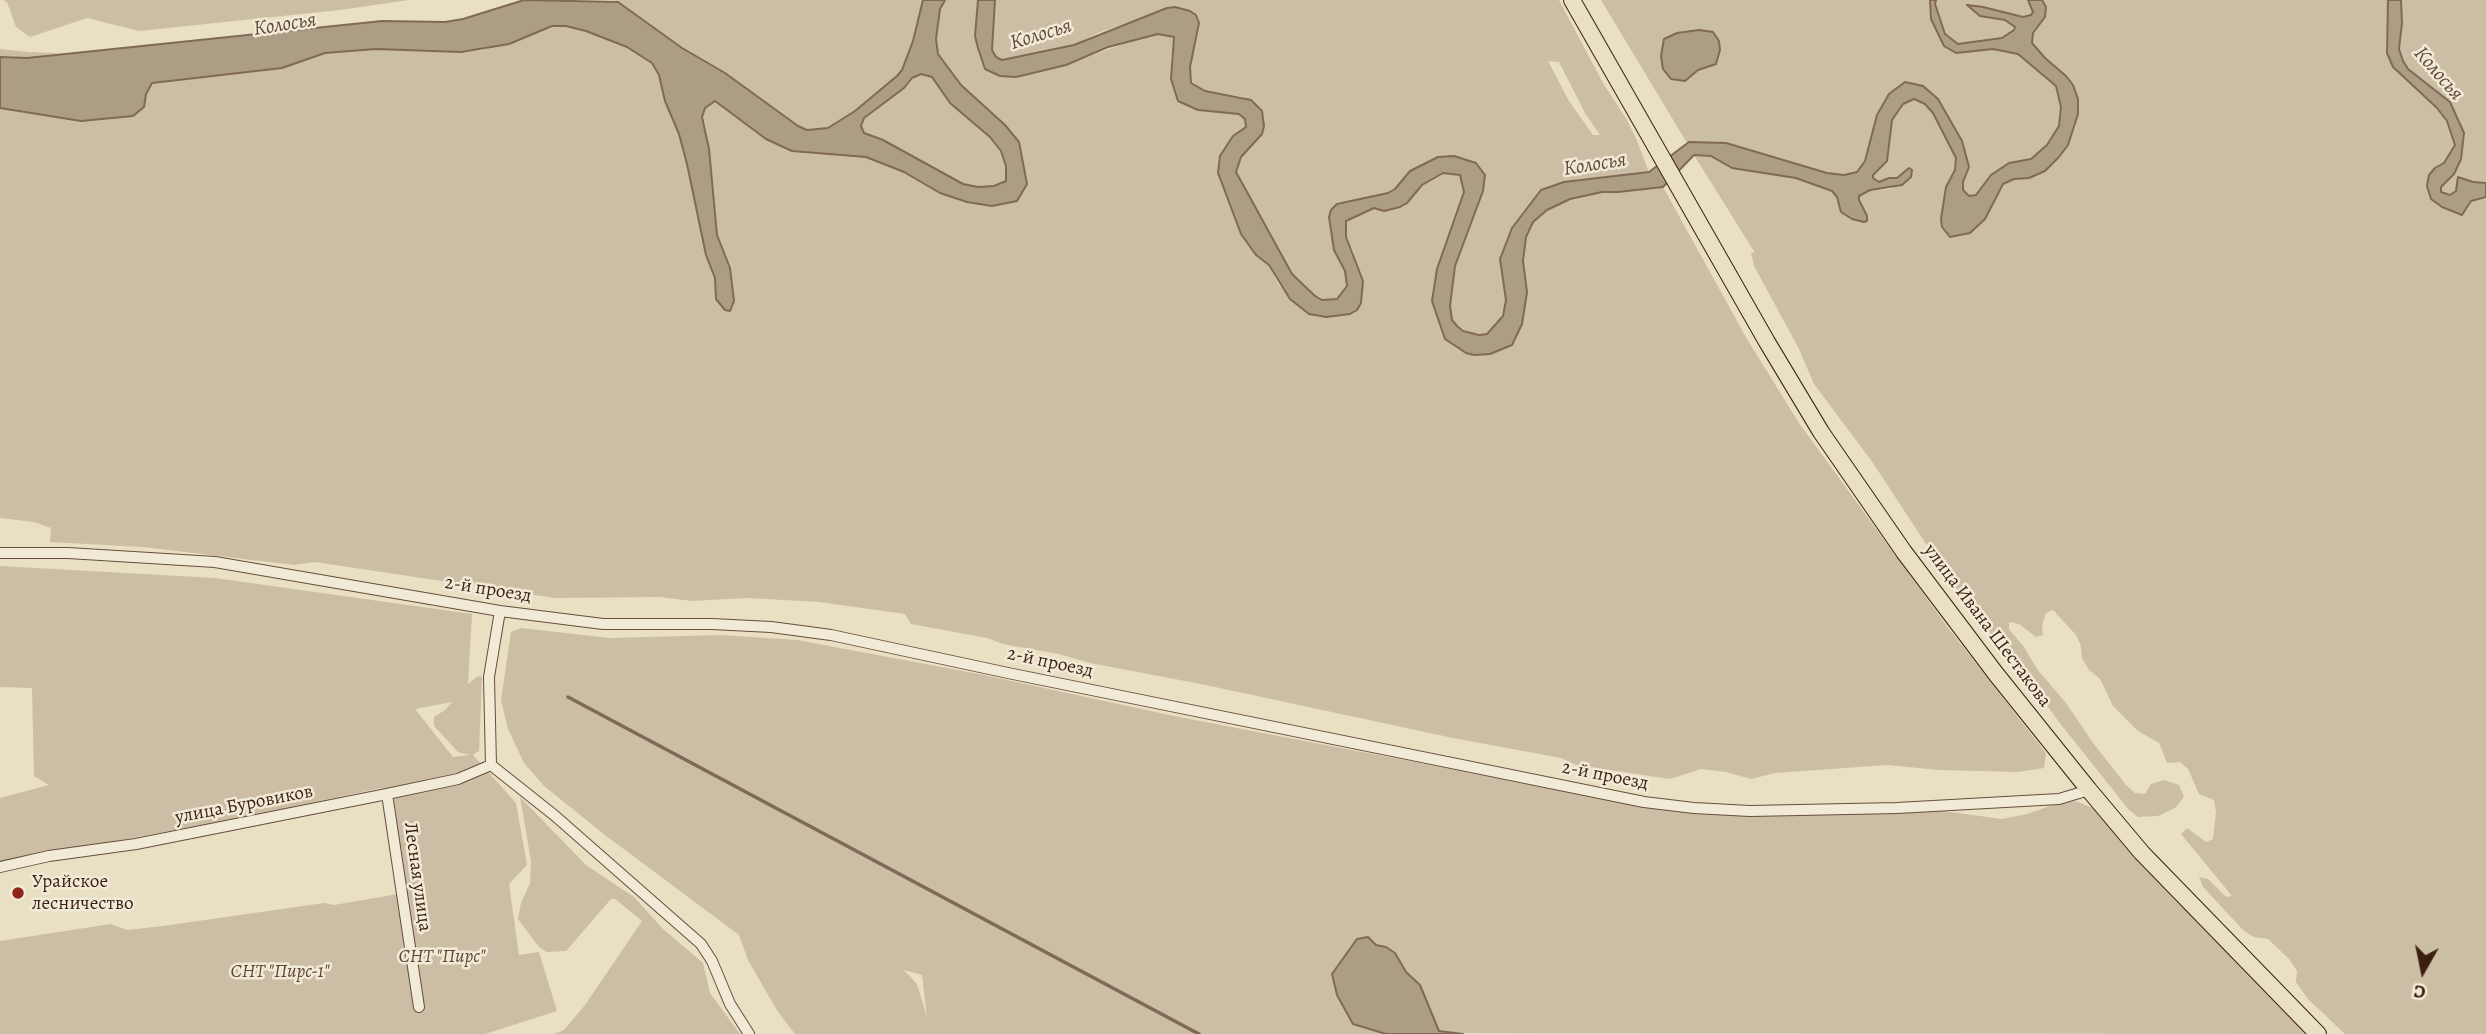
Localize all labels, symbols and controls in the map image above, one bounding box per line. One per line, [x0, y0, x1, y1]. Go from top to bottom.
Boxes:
water label: Колосья [252, 8, 318, 42]
water label: Колосья [1007, 14, 1075, 56]
water label: Колосья [2408, 42, 2468, 106]
water label: Колосья [1562, 148, 1628, 182]
street label: улица Ивана Шестакова [1918, 540, 2056, 712]
street label: 2-й проезд [443, 572, 533, 608]
street label: 2-й проезд [1005, 643, 1095, 683]
street label: 2-й проезд [1560, 756, 1650, 796]
street label: улица Буровиков [173, 780, 315, 830]
street label: Лесная улица [398, 821, 436, 933]
place label: Урайское лесничество [32, 871, 134, 915]
marker: Урайское лесничество [10, 885, 26, 901]
north arrow [2388, 936, 2458, 1006]
park label: СНТ "Пирс" [398, 946, 486, 968]
park label: СНТ "Пирс-1" [230, 961, 330, 983]
text: С [2412, 978, 2428, 1005]

